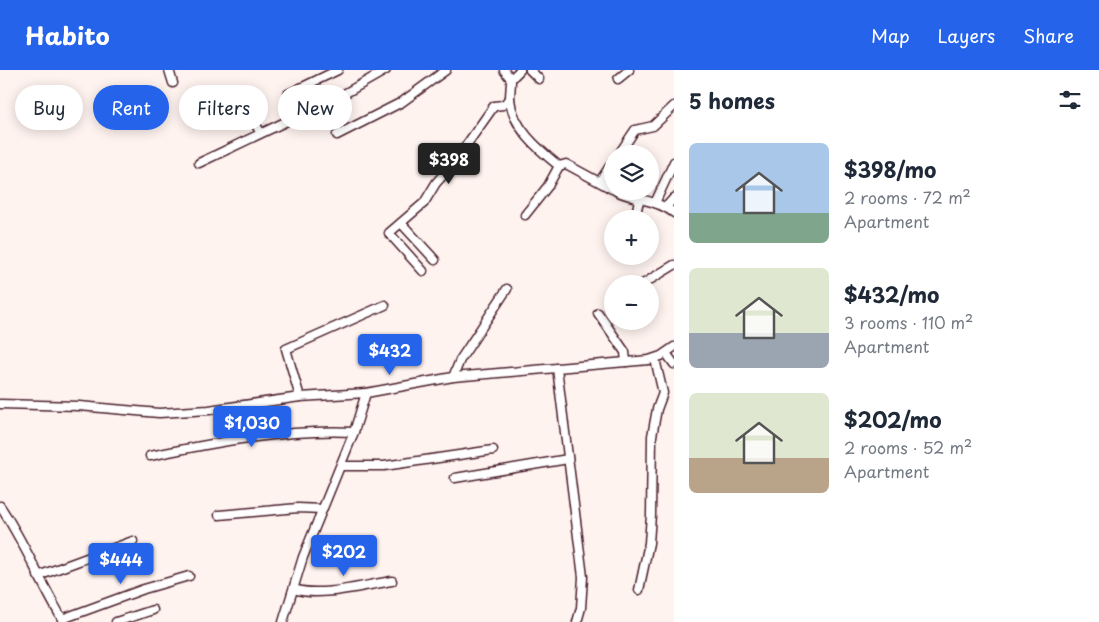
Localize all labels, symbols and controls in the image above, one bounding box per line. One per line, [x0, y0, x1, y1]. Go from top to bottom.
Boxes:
text: Habito [25, 17, 110, 53]
text: Map [871, 22, 910, 49]
text: Layers [938, 22, 995, 49]
text: Share [1023, 22, 1074, 49]
text: 5 homes [689, 84, 775, 116]
chip: Buy [15, 85, 83, 130]
chip: Rent [93, 85, 169, 130]
chip: Filters [179, 85, 268, 130]
chip: New [278, 85, 352, 130]
icon: filters [1056, 86, 1084, 114]
pin: $398 [419, 142, 479, 185]
map controls [604, 145, 659, 330]
button: layers [604, 145, 659, 200]
text: $398 [429, 147, 469, 171]
text: $398/mo [844, 153, 936, 185]
icon: home [729, 163, 789, 223]
text: 2 rooms · 72 m² [844, 185, 971, 209]
text: Apartment [844, 209, 929, 233]
button: + [604, 210, 659, 265]
button: − [604, 275, 659, 330]
text: $432/mo [844, 278, 939, 310]
icon: home [729, 288, 789, 348]
text: 3 rooms · 110 m² [844, 310, 973, 334]
pin: $432 [360, 334, 420, 376]
text: Apartment [844, 334, 929, 358]
text: $432 [369, 338, 411, 362]
text: $202/mo [844, 403, 942, 435]
pin: $1,030 [211, 406, 293, 448]
text: $1,030 [224, 410, 280, 434]
icon: home [729, 413, 789, 473]
text: 2 rooms · 52 m² [844, 435, 972, 459]
text: Apartment [844, 459, 929, 483]
pin: $202 [314, 534, 374, 577]
text: $202 [322, 539, 366, 563]
pin: $444 [91, 542, 151, 585]
text: $444 [99, 547, 143, 571]

